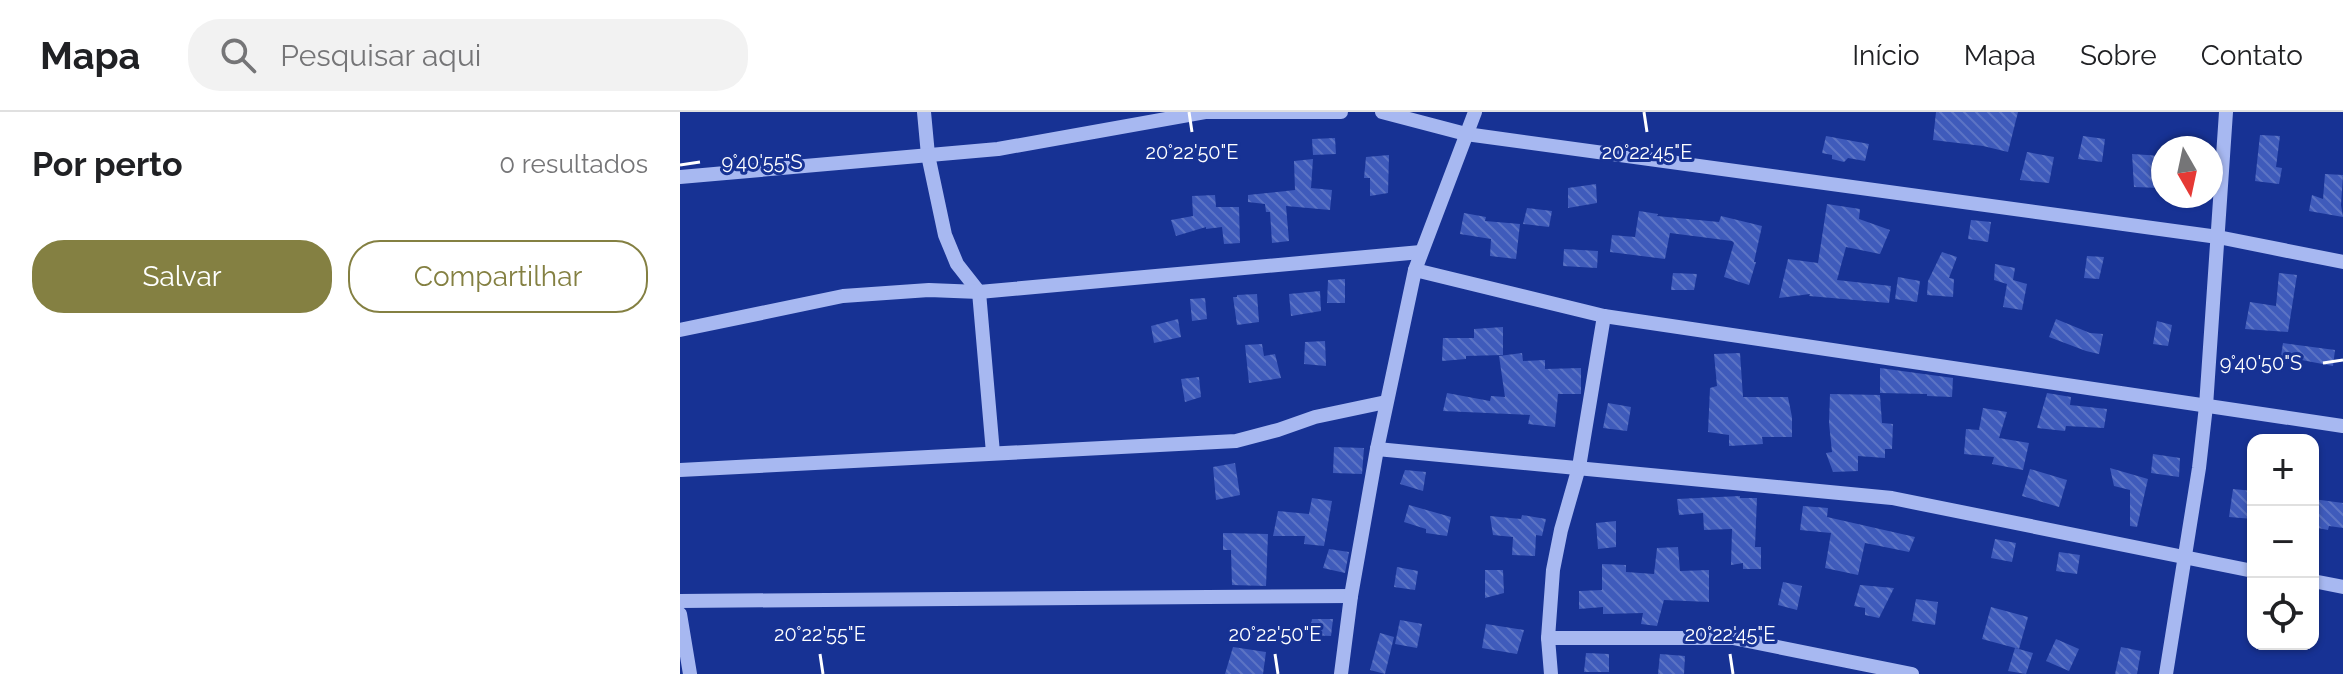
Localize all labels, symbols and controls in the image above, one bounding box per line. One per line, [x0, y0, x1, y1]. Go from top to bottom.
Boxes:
search box [188, 19, 748, 91]
text: Mapa [40, 33, 140, 78]
icon: search [216, 33, 260, 77]
text: Pesquisar aqui [280, 38, 481, 73]
text: Início [1852, 39, 1920, 72]
text: Mapa [1964, 39, 2036, 72]
text: Sobre [2080, 39, 2157, 72]
text: Contato [2201, 39, 2303, 72]
north arrow [2151, 136, 2223, 208]
text: 20°22'50"E [1145, 140, 1239, 164]
text: 20°22'45"E [1602, 140, 1692, 164]
text: Por perto [32, 144, 183, 184]
text: 0 resultados [499, 149, 648, 179]
text: 9°40'55"S [721, 150, 803, 174]
button: Salvar [32, 240, 332, 313]
button: Compartilhar [348, 240, 648, 313]
text: 9°40'50"S [2220, 351, 2302, 375]
map controls [2247, 434, 2319, 650]
button: + [2247, 434, 2319, 506]
button: − [2247, 506, 2319, 578]
button: locate [2247, 578, 2319, 650]
text: 20°22'55"E [774, 622, 866, 646]
text: 20°22'50"E [1228, 622, 1322, 646]
text: 20°22'45"E [1685, 622, 1775, 646]

